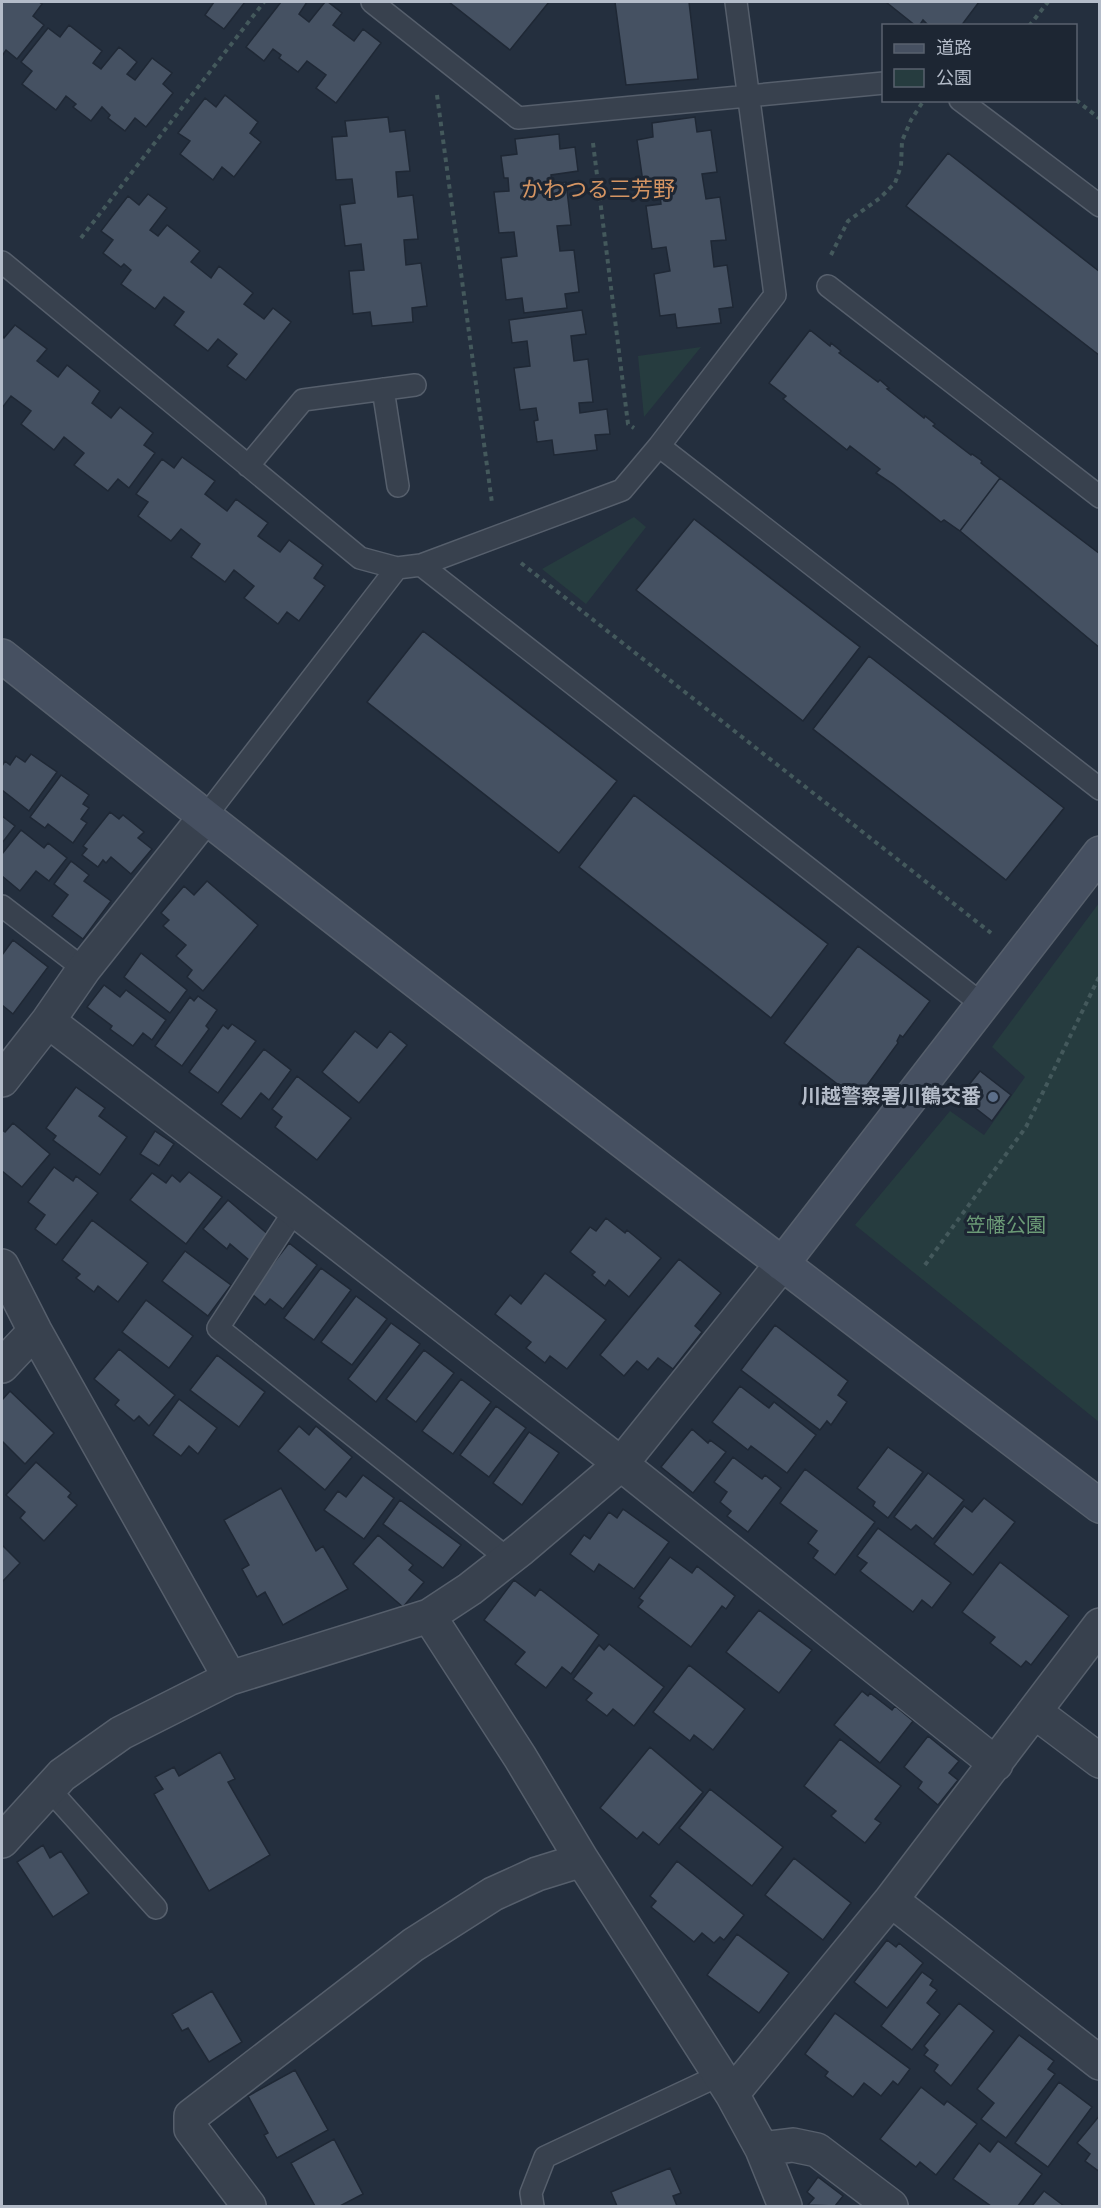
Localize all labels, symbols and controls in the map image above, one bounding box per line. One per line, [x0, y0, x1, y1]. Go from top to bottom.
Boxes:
legend [882, 24, 1077, 102]
text: 道路 [936, 38, 972, 59]
text: 公園 [936, 68, 972, 89]
district label: かわつる三芳野 [521, 177, 675, 204]
place label: 川越警察署川鶴交番 [801, 1085, 981, 1109]
marker: 川越警察署川鶴交番 [986, 1090, 1000, 1104]
park label: 笠幡公園 [966, 1214, 1046, 1238]

